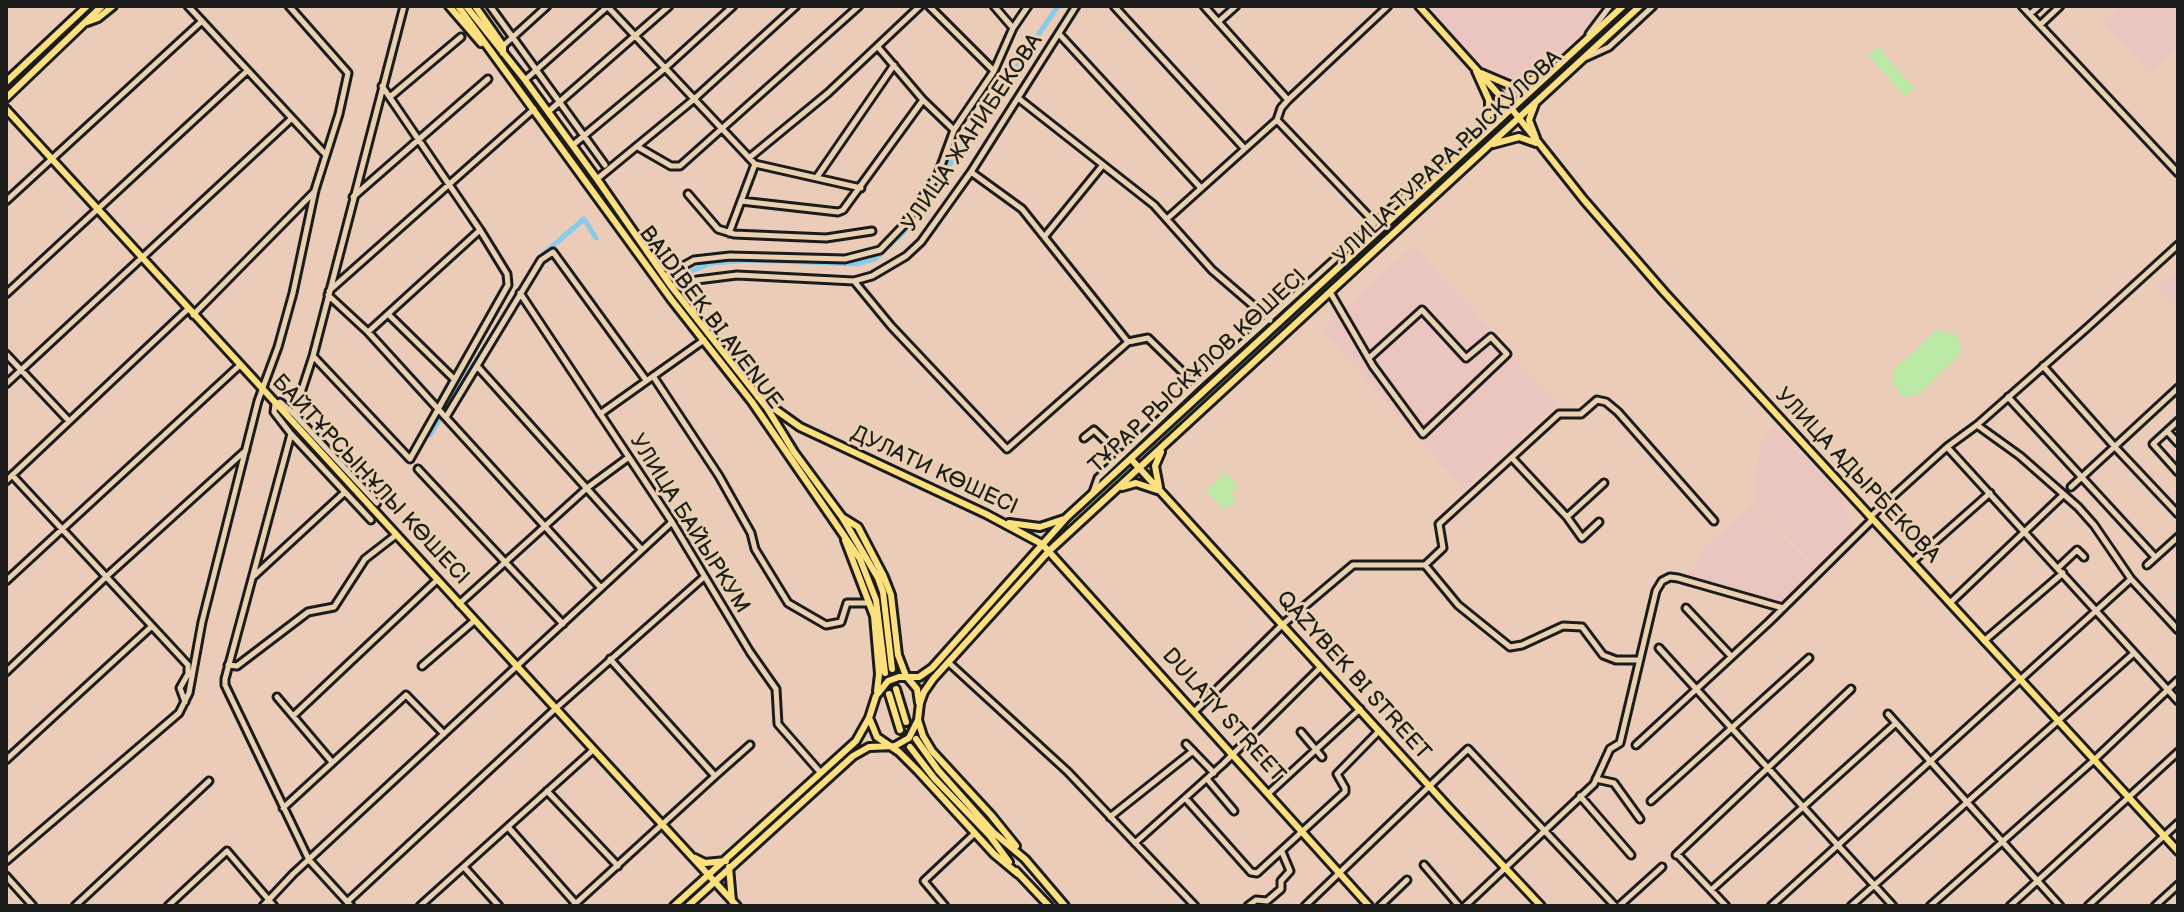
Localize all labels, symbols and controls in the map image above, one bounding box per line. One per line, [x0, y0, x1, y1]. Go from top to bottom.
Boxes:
street label: УЛИЦА ЖАНИБЕКОВА [897, 29, 1049, 237]
street label: УЛИЦА ТУРАРА РЫСКУЛОВА [1328, 45, 1568, 271]
street label: BAIDIBEK BI AVENUE [632, 221, 788, 415]
street label: ТҰРАР РЫСКҰЛОВ КӨШЕСІ [1084, 264, 1312, 480]
street label: БАЙТҰРСЫНҰЛЫ КӨШЕСІ [266, 370, 474, 590]
street label: УЛИЦА АДЫРБЕКОВА [1769, 383, 1945, 569]
street label: ДУЛАТИ КӨШЕСІ [847, 421, 1021, 521]
street label: УЛИЦА БАЙЫРКУМ [623, 430, 755, 618]
street label: QAZYBEK BI STREET [1270, 586, 1436, 766]
street label: DULATY STREET [1156, 643, 1290, 789]

